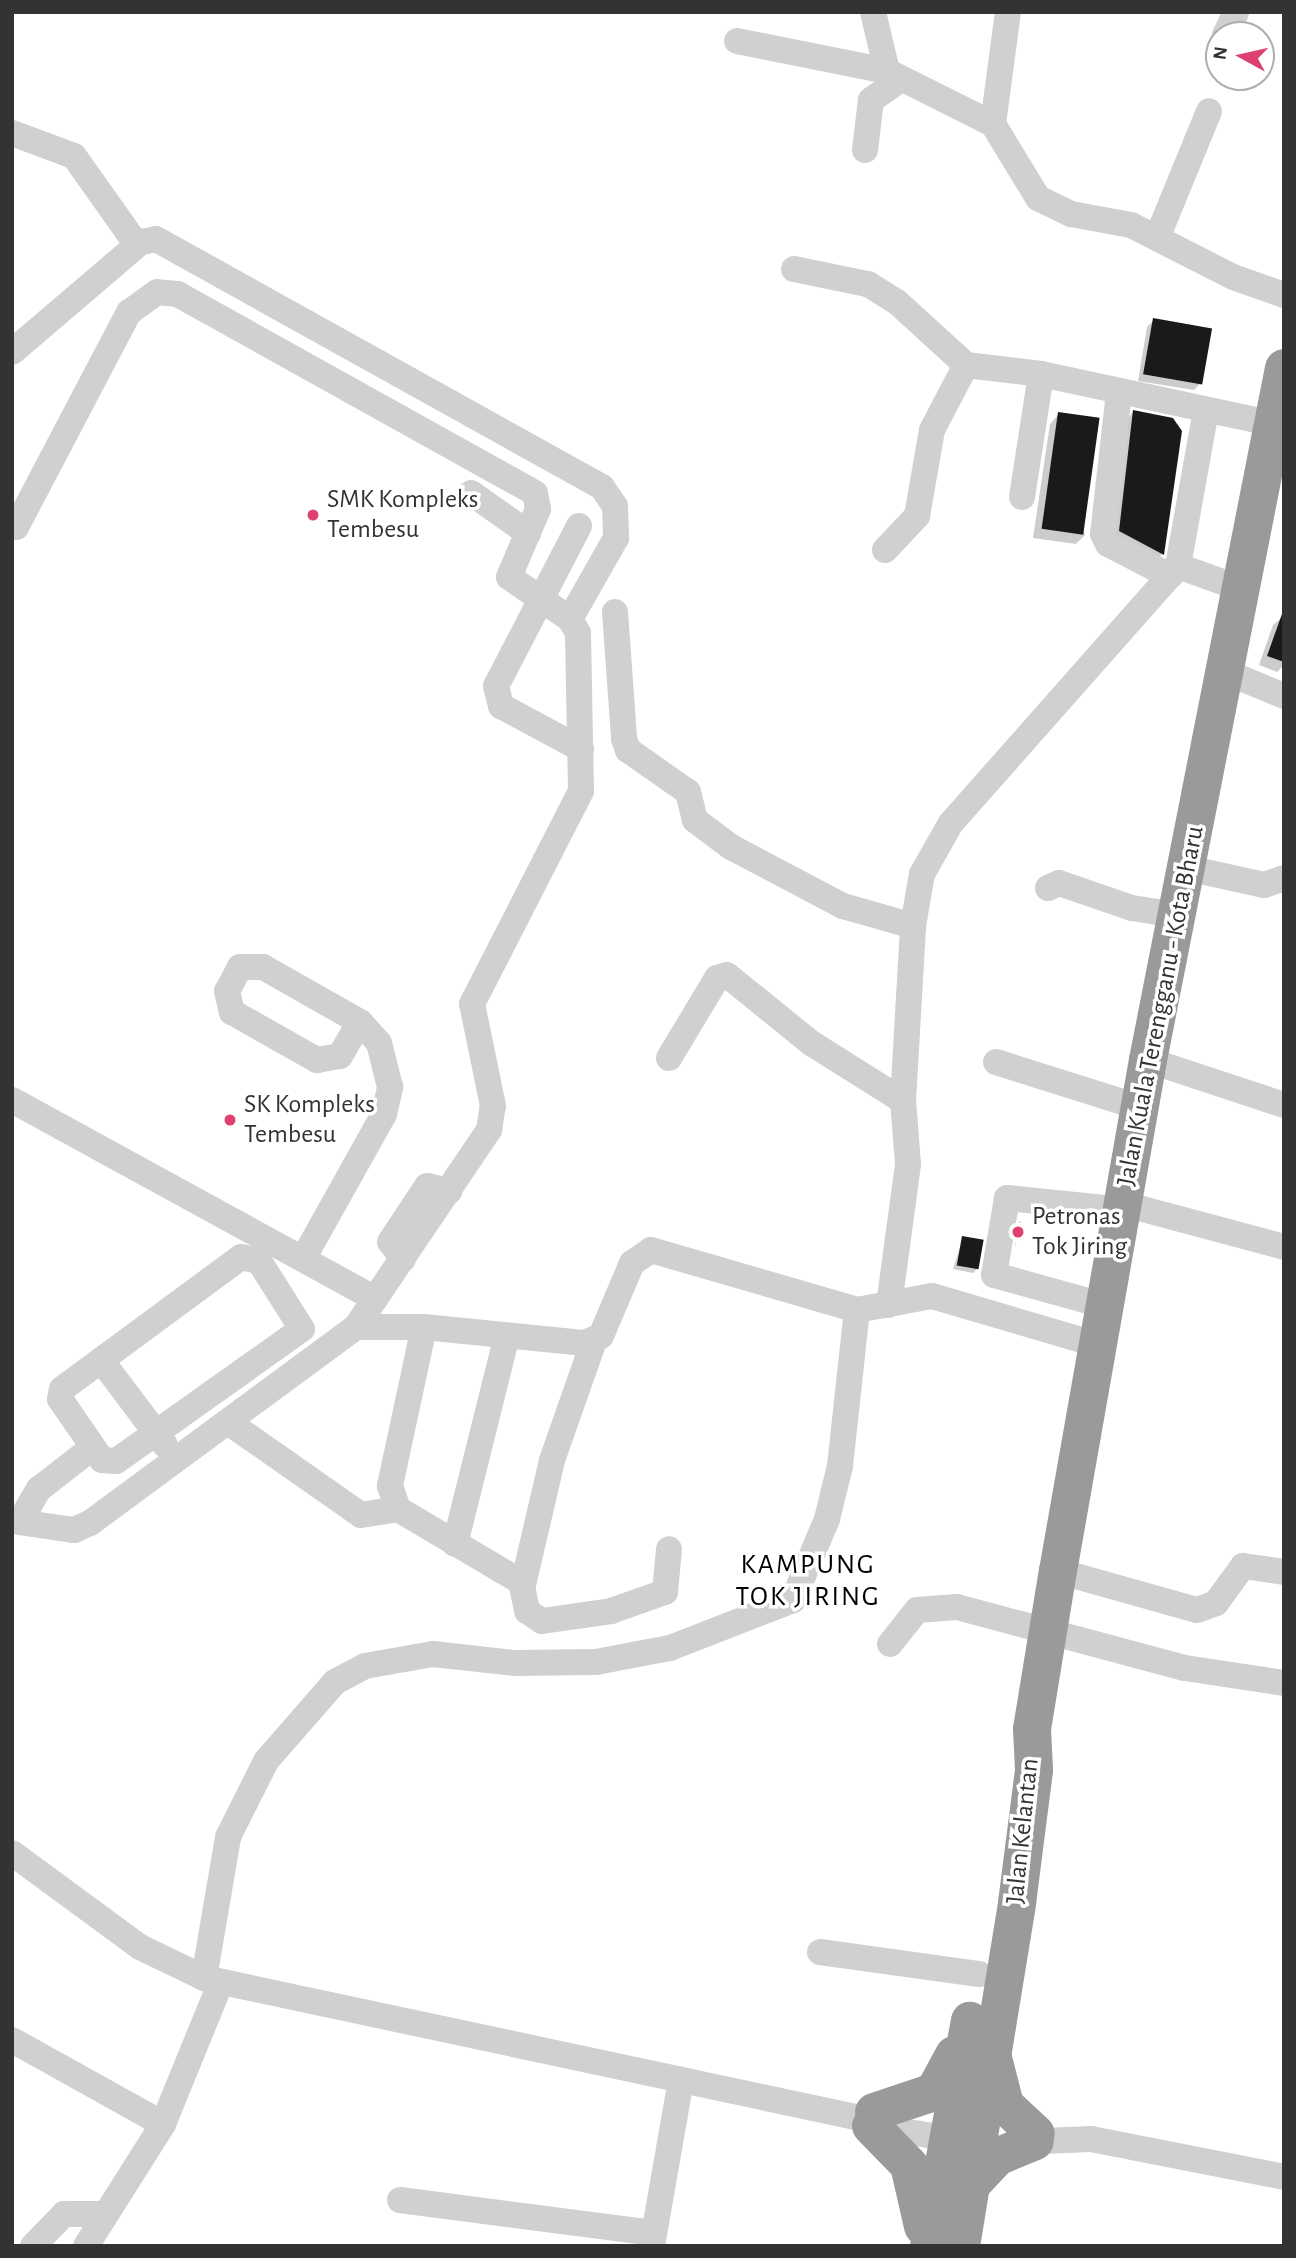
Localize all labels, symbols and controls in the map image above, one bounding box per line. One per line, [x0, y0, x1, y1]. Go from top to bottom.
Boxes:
north arrow [1205, 21, 1275, 91]
text: N [1210, 45, 1231, 61]
place label: SMK Kompleks Tembesu [327, 484, 478, 546]
marker: SMK Kompleks Tembesu [305, 507, 321, 523]
street label: Jalan Kuala Terengganu - Kota Bharu [1111, 823, 1211, 1189]
place label: SK Kompleks Tembesu [244, 1089, 375, 1150]
marker: SK Kompleks Tembesu [222, 1112, 238, 1128]
place label: Petronas Tok Jiring [1032, 1201, 1127, 1262]
marker: Petronas Tok Jiring [1010, 1224, 1026, 1240]
district label: KAMPUNG TOK JIRING [737, 1548, 879, 1614]
street label: Jalan Kelantan [1000, 1757, 1046, 1905]

